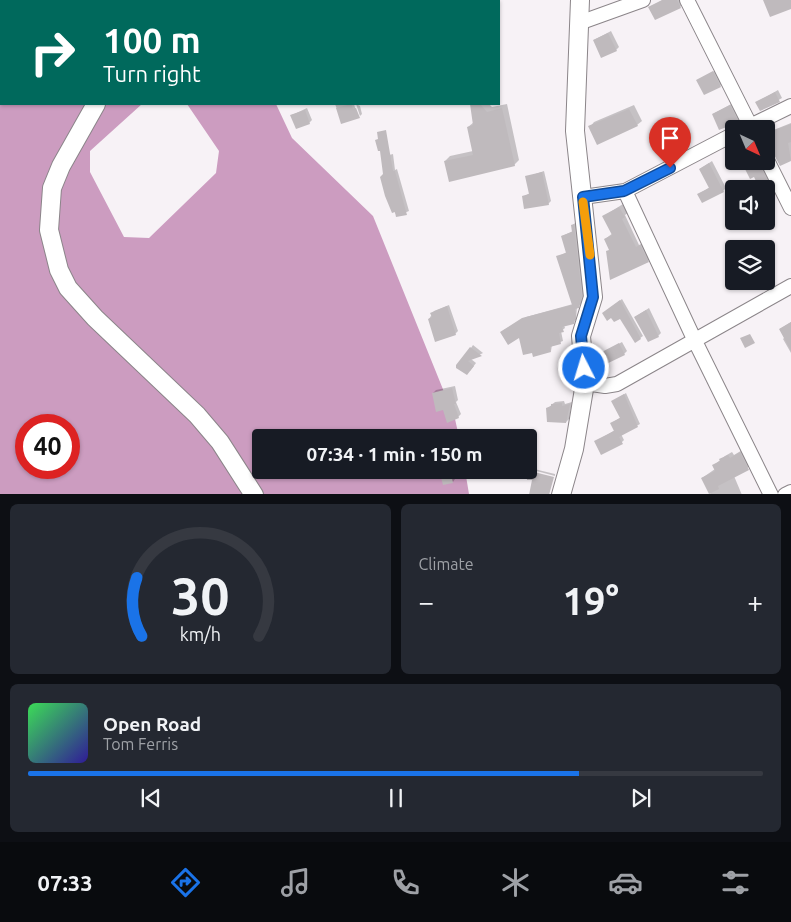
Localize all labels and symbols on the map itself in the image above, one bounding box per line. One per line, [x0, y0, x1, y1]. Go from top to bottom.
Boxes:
pin [649, 117, 691, 168]
north arrow [725, 120, 775, 170]
position arrow [557, 341, 609, 393]
speed limit sign: 40 [15, 414, 80, 479]

